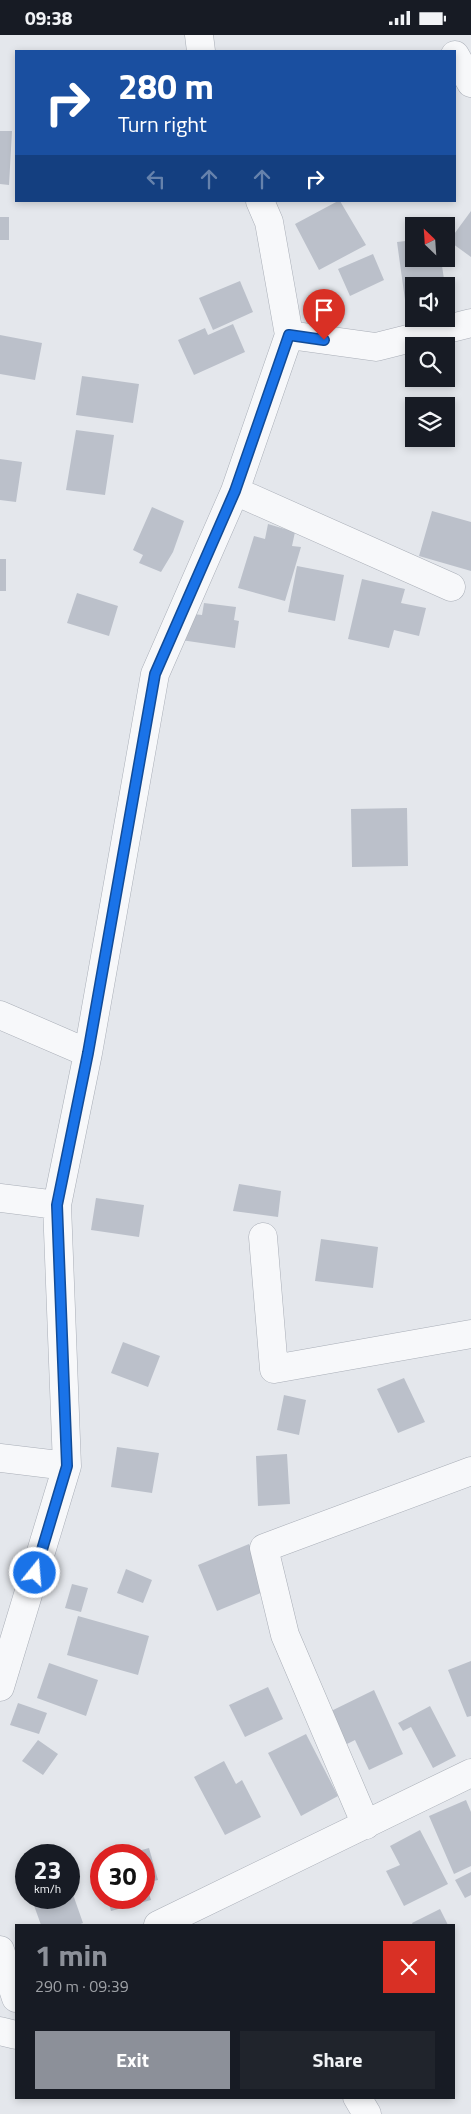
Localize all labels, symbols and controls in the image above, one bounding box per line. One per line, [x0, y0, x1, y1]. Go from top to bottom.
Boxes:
text: 09:38 [25, 3, 72, 32]
text: 280 m [118, 59, 214, 113]
icon: right [35, 70, 100, 135]
text: Turn right [118, 107, 207, 141]
icon: left [142, 165, 170, 193]
icon: ahead [195, 165, 223, 193]
icon: ahead [248, 165, 276, 193]
icon: right [301, 165, 329, 193]
north arrow [405, 217, 455, 267]
map controls [405, 217, 455, 447]
button: sound [405, 277, 455, 327]
pin [303, 289, 345, 340]
icon: arrive [310, 296, 338, 324]
button: search [405, 337, 455, 387]
button: layers [405, 397, 455, 447]
position arrow [8, 1546, 60, 1598]
speed limit sign: 30 [90, 1844, 155, 1909]
text: 23 [33, 1851, 62, 1889]
text: km/h [34, 1879, 61, 1898]
text: 1 min [35, 1932, 108, 1978]
button: close [383, 1941, 435, 1993]
text: 290 m · 09:39 [35, 1974, 129, 1998]
button: Exit [35, 2031, 230, 2089]
button: Share [240, 2031, 435, 2089]

